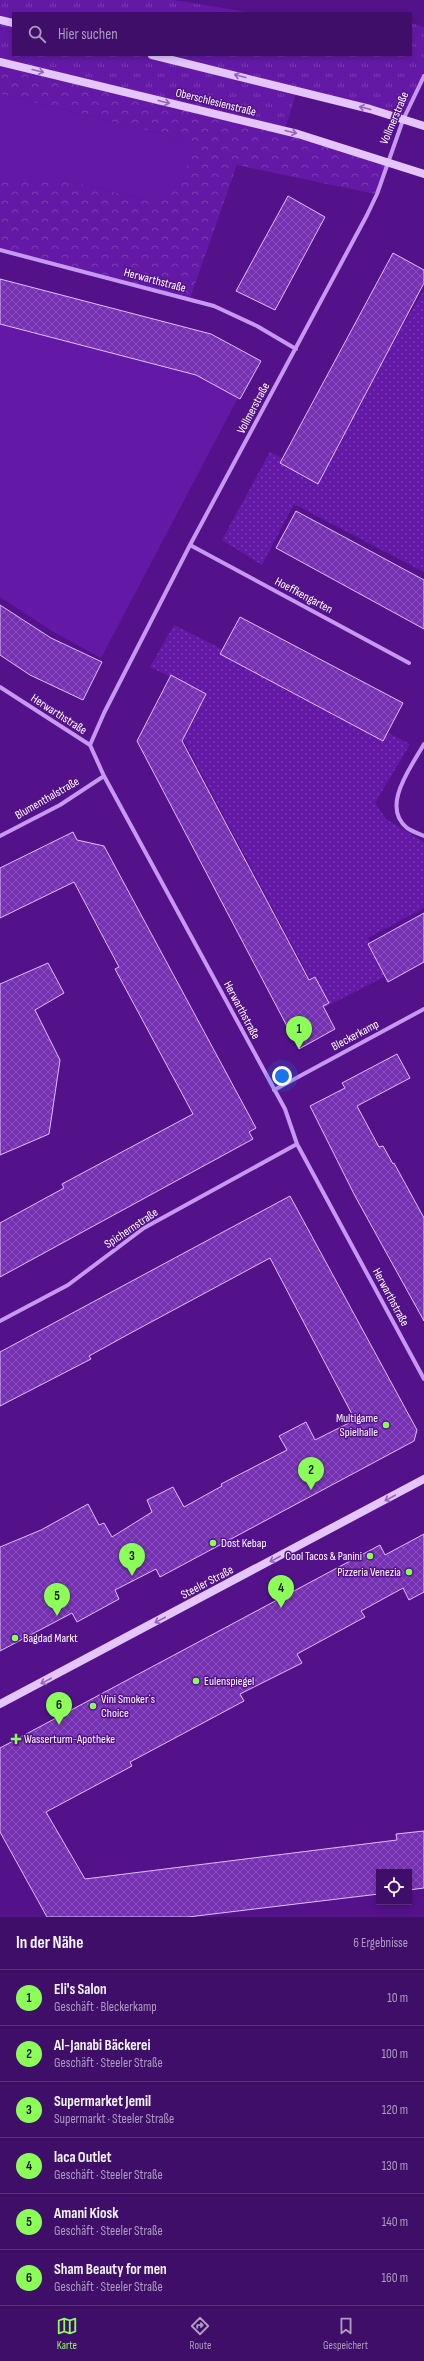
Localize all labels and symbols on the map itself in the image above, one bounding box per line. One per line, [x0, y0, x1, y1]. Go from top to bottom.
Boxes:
one-way arrow [31, 68, 44, 76]
one-way arrow [233, 71, 246, 79]
street label: Oberschlesienstraße [174, 85, 258, 120]
street label: Vollmerstraße [377, 89, 412, 147]
one-way arrow [157, 98, 170, 106]
one-way arrow [359, 104, 372, 112]
one-way arrow [284, 129, 297, 136]
street label: Herwarthstraße [122, 265, 188, 296]
street label: Vollmerstraße [234, 380, 273, 436]
street label: Hoeffkengarten [272, 574, 335, 617]
street label: Herwarthstraße [28, 691, 90, 738]
street label: Blumenthalstraße [12, 774, 82, 823]
street label: Herwarthstraße [220, 979, 263, 1042]
pin: 1 [286, 1016, 312, 1049]
street label: Bleckerkamp [329, 1017, 382, 1054]
your location [272, 1066, 292, 1086]
street label: Spichernstraße [102, 1205, 161, 1252]
street label: Herwarthstraße [369, 1266, 412, 1329]
place label: Multigame Spielhalle [336, 1411, 378, 1440]
marker: Multigame Spielhalle [381, 1420, 391, 1430]
pin: 2 [298, 1457, 324, 1490]
one-way arrow [384, 1494, 396, 1502]
place label: Dost Kebap [221, 1536, 266, 1551]
marker: Dost Kebap [208, 1538, 218, 1548]
pin: 3 [119, 1543, 145, 1576]
place label: Cool Tacos & Panini [285, 1549, 362, 1564]
marker: Cool Tacos & Panini [365, 1551, 375, 1561]
one-way arrow [269, 1556, 281, 1563]
street label: Steeler Straße [178, 1562, 236, 1603]
place label: Pizzeria Venezia [337, 1565, 401, 1580]
marker: Pizzeria Venezia [404, 1567, 414, 1577]
pin: 4 [268, 1575, 294, 1608]
pin: 5 [44, 1583, 70, 1616]
one-way arrow [155, 1617, 167, 1624]
place label: Bagdad Markt [23, 1631, 78, 1646]
marker: Bagdad Markt [10, 1633, 20, 1643]
place label: Eulenspiegel [204, 1674, 254, 1689]
marker: Eulenspiegel [191, 1676, 201, 1686]
one-way arrow [40, 1678, 52, 1686]
pin: 6 [46, 1692, 72, 1725]
place label: Vini Smoker´s Choice [101, 1692, 155, 1721]
marker: Vini Smoker´s Choice [88, 1701, 98, 1711]
place label: Wasserturm-Apotheke [24, 1732, 115, 1747]
marker: Wasserturm-Apotheke [11, 1734, 21, 1744]

